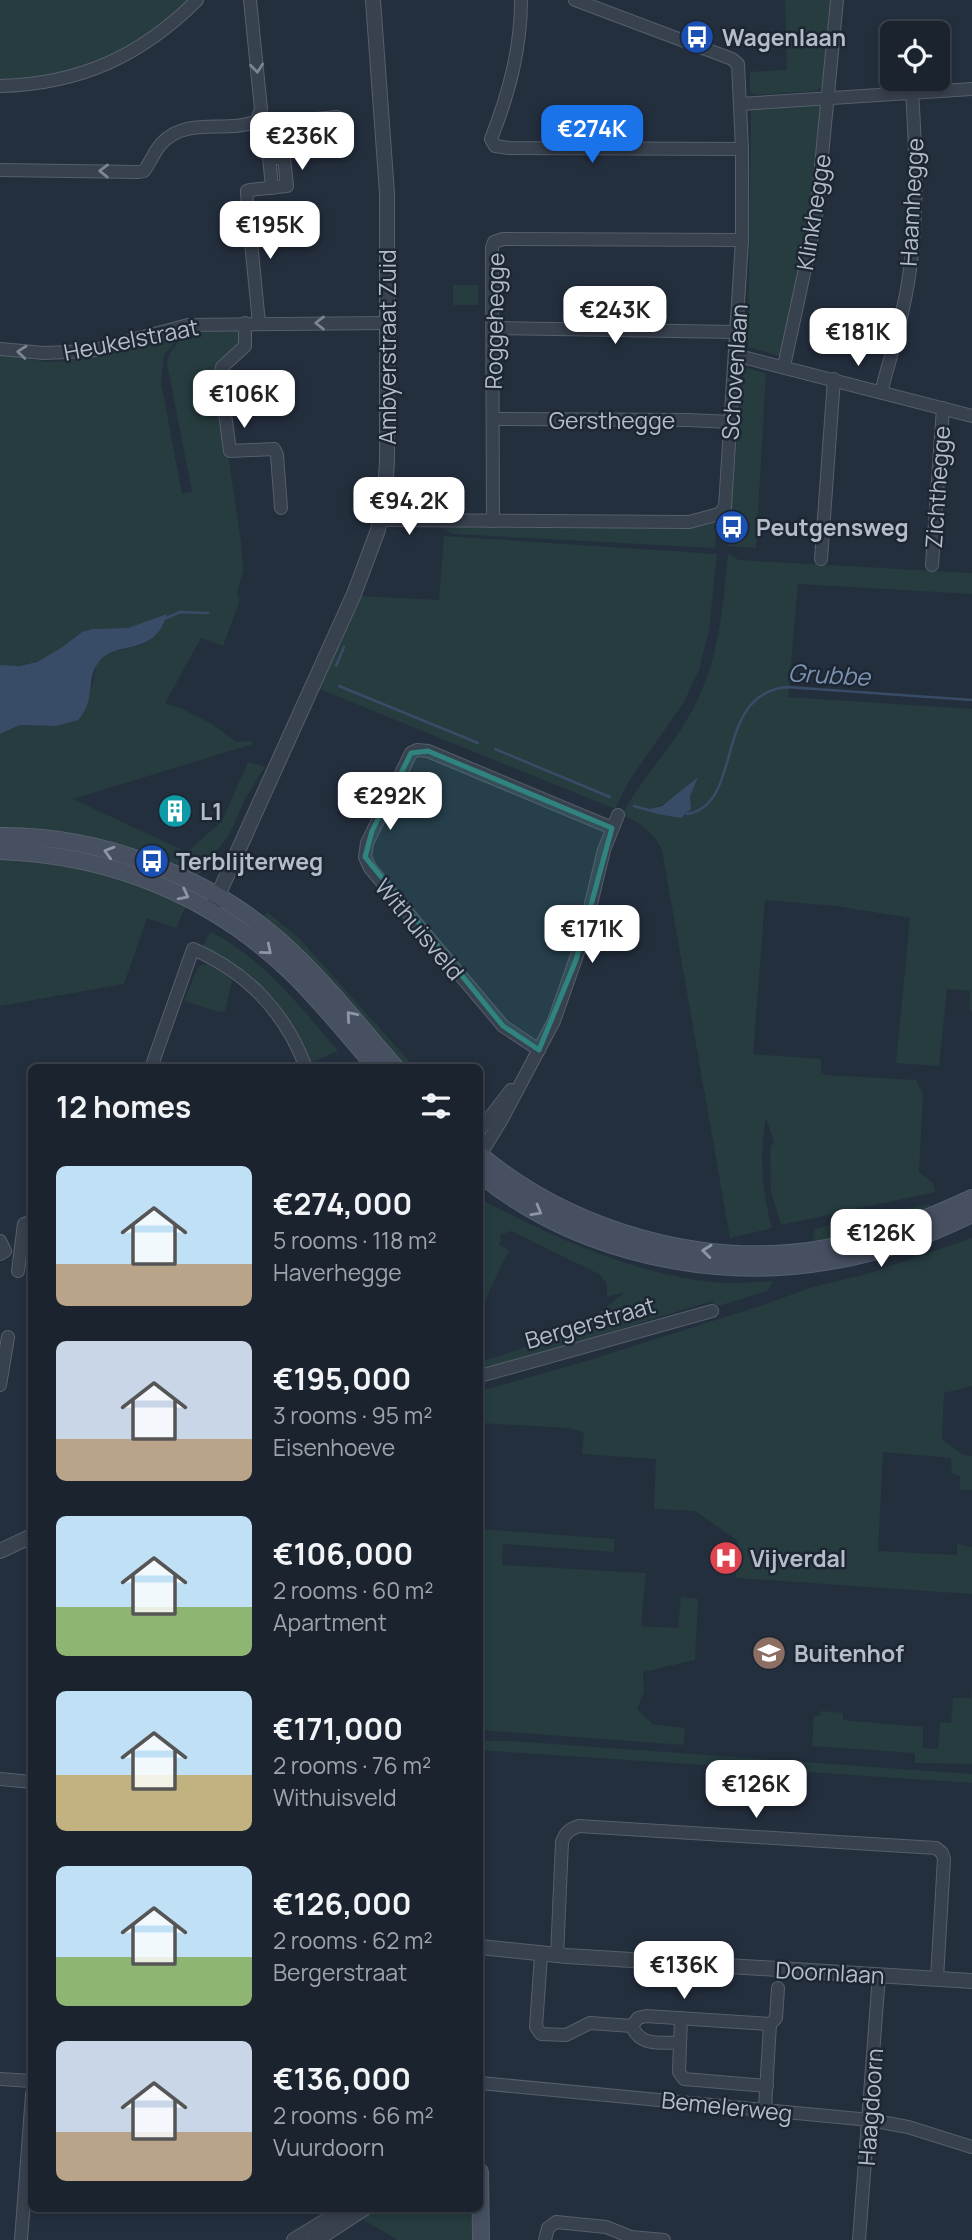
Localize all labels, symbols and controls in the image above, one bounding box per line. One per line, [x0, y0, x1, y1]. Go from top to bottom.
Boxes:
bus stop icon: Wagenlaan [678, 18, 716, 56]
place label: Wagenlaan [722, 21, 846, 53]
map controls [880, 21, 950, 91]
button: locate [880, 21, 950, 91]
one-way arrow [249, 63, 264, 74]
pin: €274K [543, 106, 641, 165]
text: €274K [557, 112, 627, 144]
pin: €236K [253, 113, 351, 172]
text: €236K [266, 119, 338, 151]
street label: Haamhegge [892, 137, 930, 267]
street label: Klinkhegge [788, 152, 838, 272]
one-way arrow [98, 164, 109, 179]
pin: €195K [221, 202, 319, 261]
text: €195K [236, 208, 304, 240]
street label: Ambyerstraat Zuid [371, 249, 403, 445]
street label: Roggehegge [477, 252, 511, 390]
pin: €243K [566, 286, 664, 346]
text: €243K [579, 293, 651, 325]
street label: Schovenlaan [713, 303, 755, 441]
pin: €181K [809, 308, 907, 368]
street label: Heukelstraat [61, 310, 201, 368]
one-way arrow [314, 315, 324, 331]
text: €181K [826, 315, 890, 347]
one-way arrow [17, 345, 28, 360]
pin: €106K [195, 370, 293, 430]
text: €106K [209, 377, 279, 409]
street label: Gersthegge [549, 404, 675, 436]
street label: Zichthegge [917, 425, 957, 549]
pin: €94.2K [352, 477, 466, 537]
text: €94.2K [369, 484, 449, 516]
bus stop icon: Peutgensweg [713, 508, 751, 546]
place label: Peutgensweg [756, 511, 909, 543]
water label: Grubbe [787, 655, 873, 693]
pin: €292K [341, 772, 439, 832]
text: €292K [354, 779, 426, 811]
building icon: L1 [156, 792, 194, 830]
place label: L1 [200, 795, 222, 827]
bus stop icon: Terblijterweg [133, 842, 171, 880]
one-way arrow [103, 845, 115, 860]
place label: Terblijterweg [176, 845, 323, 877]
street label: Withuisveld [368, 871, 472, 987]
one-way arrow [177, 887, 189, 901]
pin: €171K [543, 906, 641, 965]
text: €171K [561, 912, 624, 944]
one-way arrow [259, 942, 271, 955]
one-way arrow [347, 1011, 359, 1024]
text: 12 homes [56, 1086, 191, 1127]
icon: filters [417, 1087, 455, 1125]
text: €274,000 [273, 1183, 412, 1224]
icon: home [112, 1194, 196, 1278]
one-way arrow [529, 1203, 542, 1216]
pin: €126K [832, 1210, 930, 1269]
text: €126K [847, 1216, 915, 1248]
text: 5 rooms · 118 m² [273, 1224, 437, 1256]
one-way arrow [701, 1243, 713, 1258]
text: Haverhegge [273, 1256, 402, 1288]
street label: Bergerstraat [521, 1288, 659, 1356]
text: €195,000 [273, 1358, 411, 1399]
icon: home [112, 1369, 196, 1453]
text: 3 rooms · 95 m² [273, 1399, 432, 1431]
text: Eisenhoeve [273, 1431, 395, 1463]
text: €106,000 [273, 1533, 413, 1574]
hospital icon: Vijverdal [707, 1539, 745, 1577]
place label: Vijverdal [750, 1542, 846, 1574]
icon: home [112, 1544, 196, 1628]
text: 2 rooms · 60 m² [273, 1574, 434, 1606]
text: Apartment [273, 1606, 387, 1638]
school or university icon: Buitenhof [750, 1634, 788, 1672]
place label: Buitenhof [794, 1637, 904, 1669]
text: €171,000 [273, 1708, 403, 1749]
icon: home [112, 1719, 196, 1803]
text: 2 rooms · 76 m² [273, 1749, 431, 1781]
pin: €126K [707, 1760, 805, 1820]
text: €126K [722, 1767, 790, 1799]
text: Withuisveld [273, 1781, 397, 1813]
text: €126,000 [273, 1883, 411, 1924]
icon: home [112, 1894, 196, 1978]
text: 2 rooms · 62 m² [273, 1924, 433, 1956]
pin: €136K [635, 1941, 733, 2001]
text: €136K [650, 1948, 718, 1980]
street label: Doornlaan [775, 1953, 885, 1991]
text: Bergerstraat [273, 1956, 407, 1988]
street label: Haagdoorn [850, 2047, 890, 2167]
text: €136,000 [273, 2058, 411, 2099]
icon: home [112, 2069, 196, 2153]
street label: Bemelerweg [660, 2083, 794, 2129]
text: 2 rooms · 66 m² [273, 2099, 434, 2131]
text: Vuurdoorn [273, 2131, 384, 2163]

